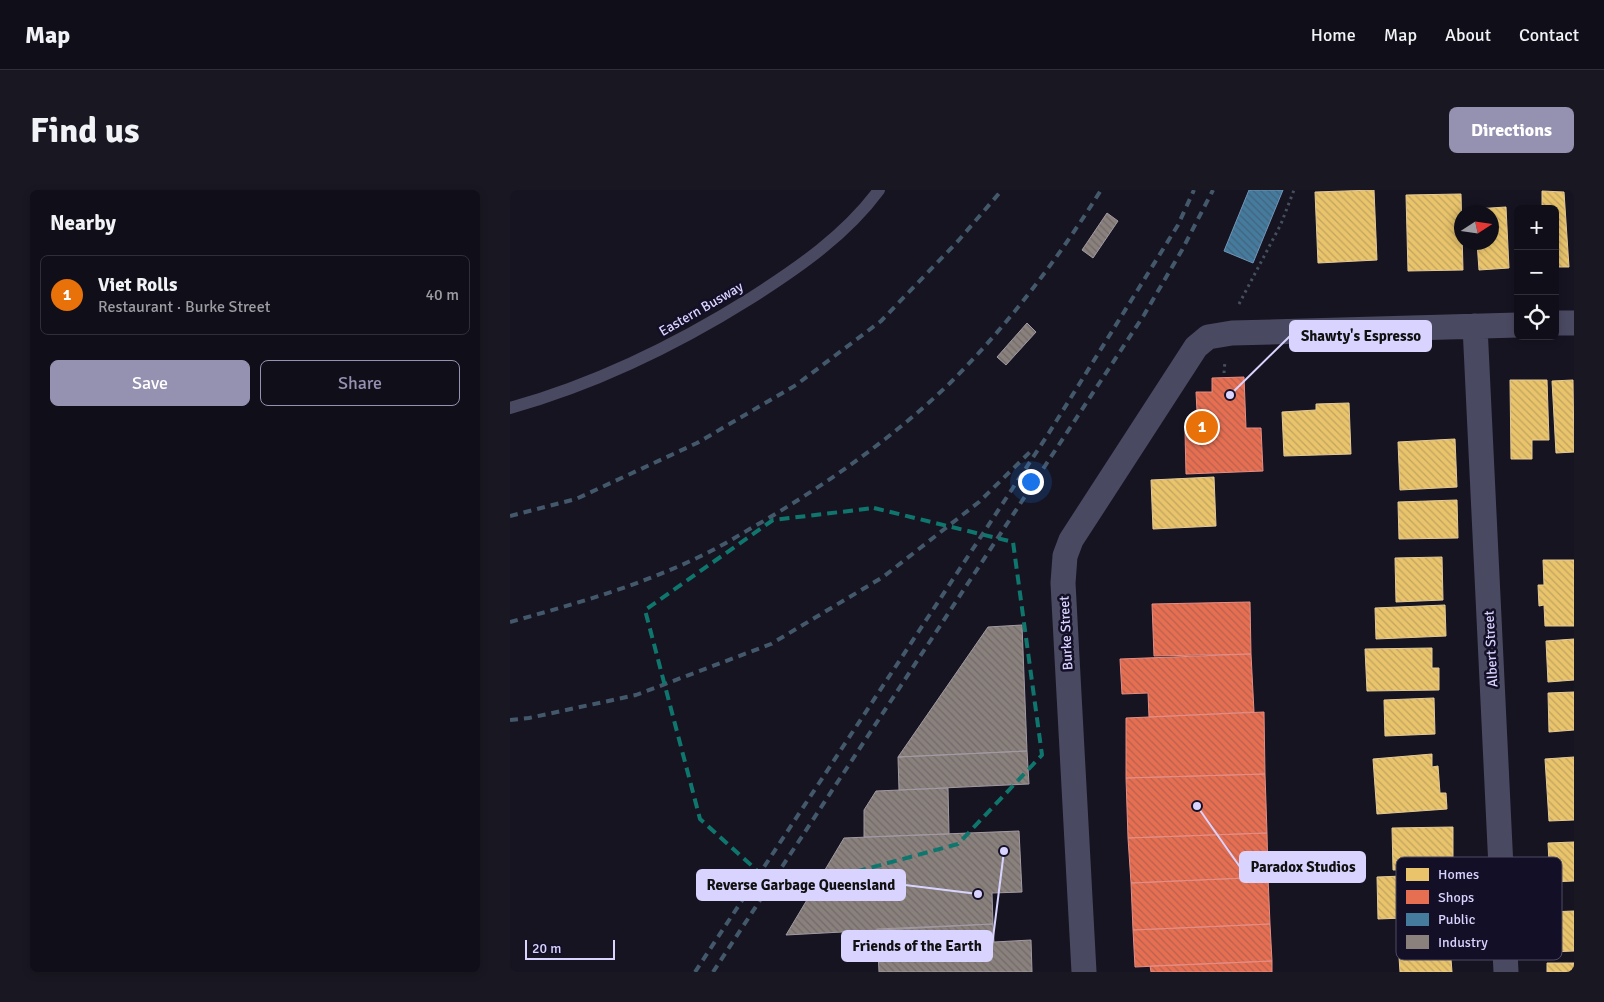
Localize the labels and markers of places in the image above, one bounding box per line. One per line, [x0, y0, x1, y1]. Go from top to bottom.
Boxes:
callout: Shawty's Espresso [1290, 321, 1431, 351]
pin: 1 [1186, 408, 1218, 446]
callout: Paradox Studios [1240, 852, 1365, 882]
callout: Reverse Garbage Queensland [697, 870, 905, 900]
callout: Friends of the Earth [842, 931, 992, 961]

